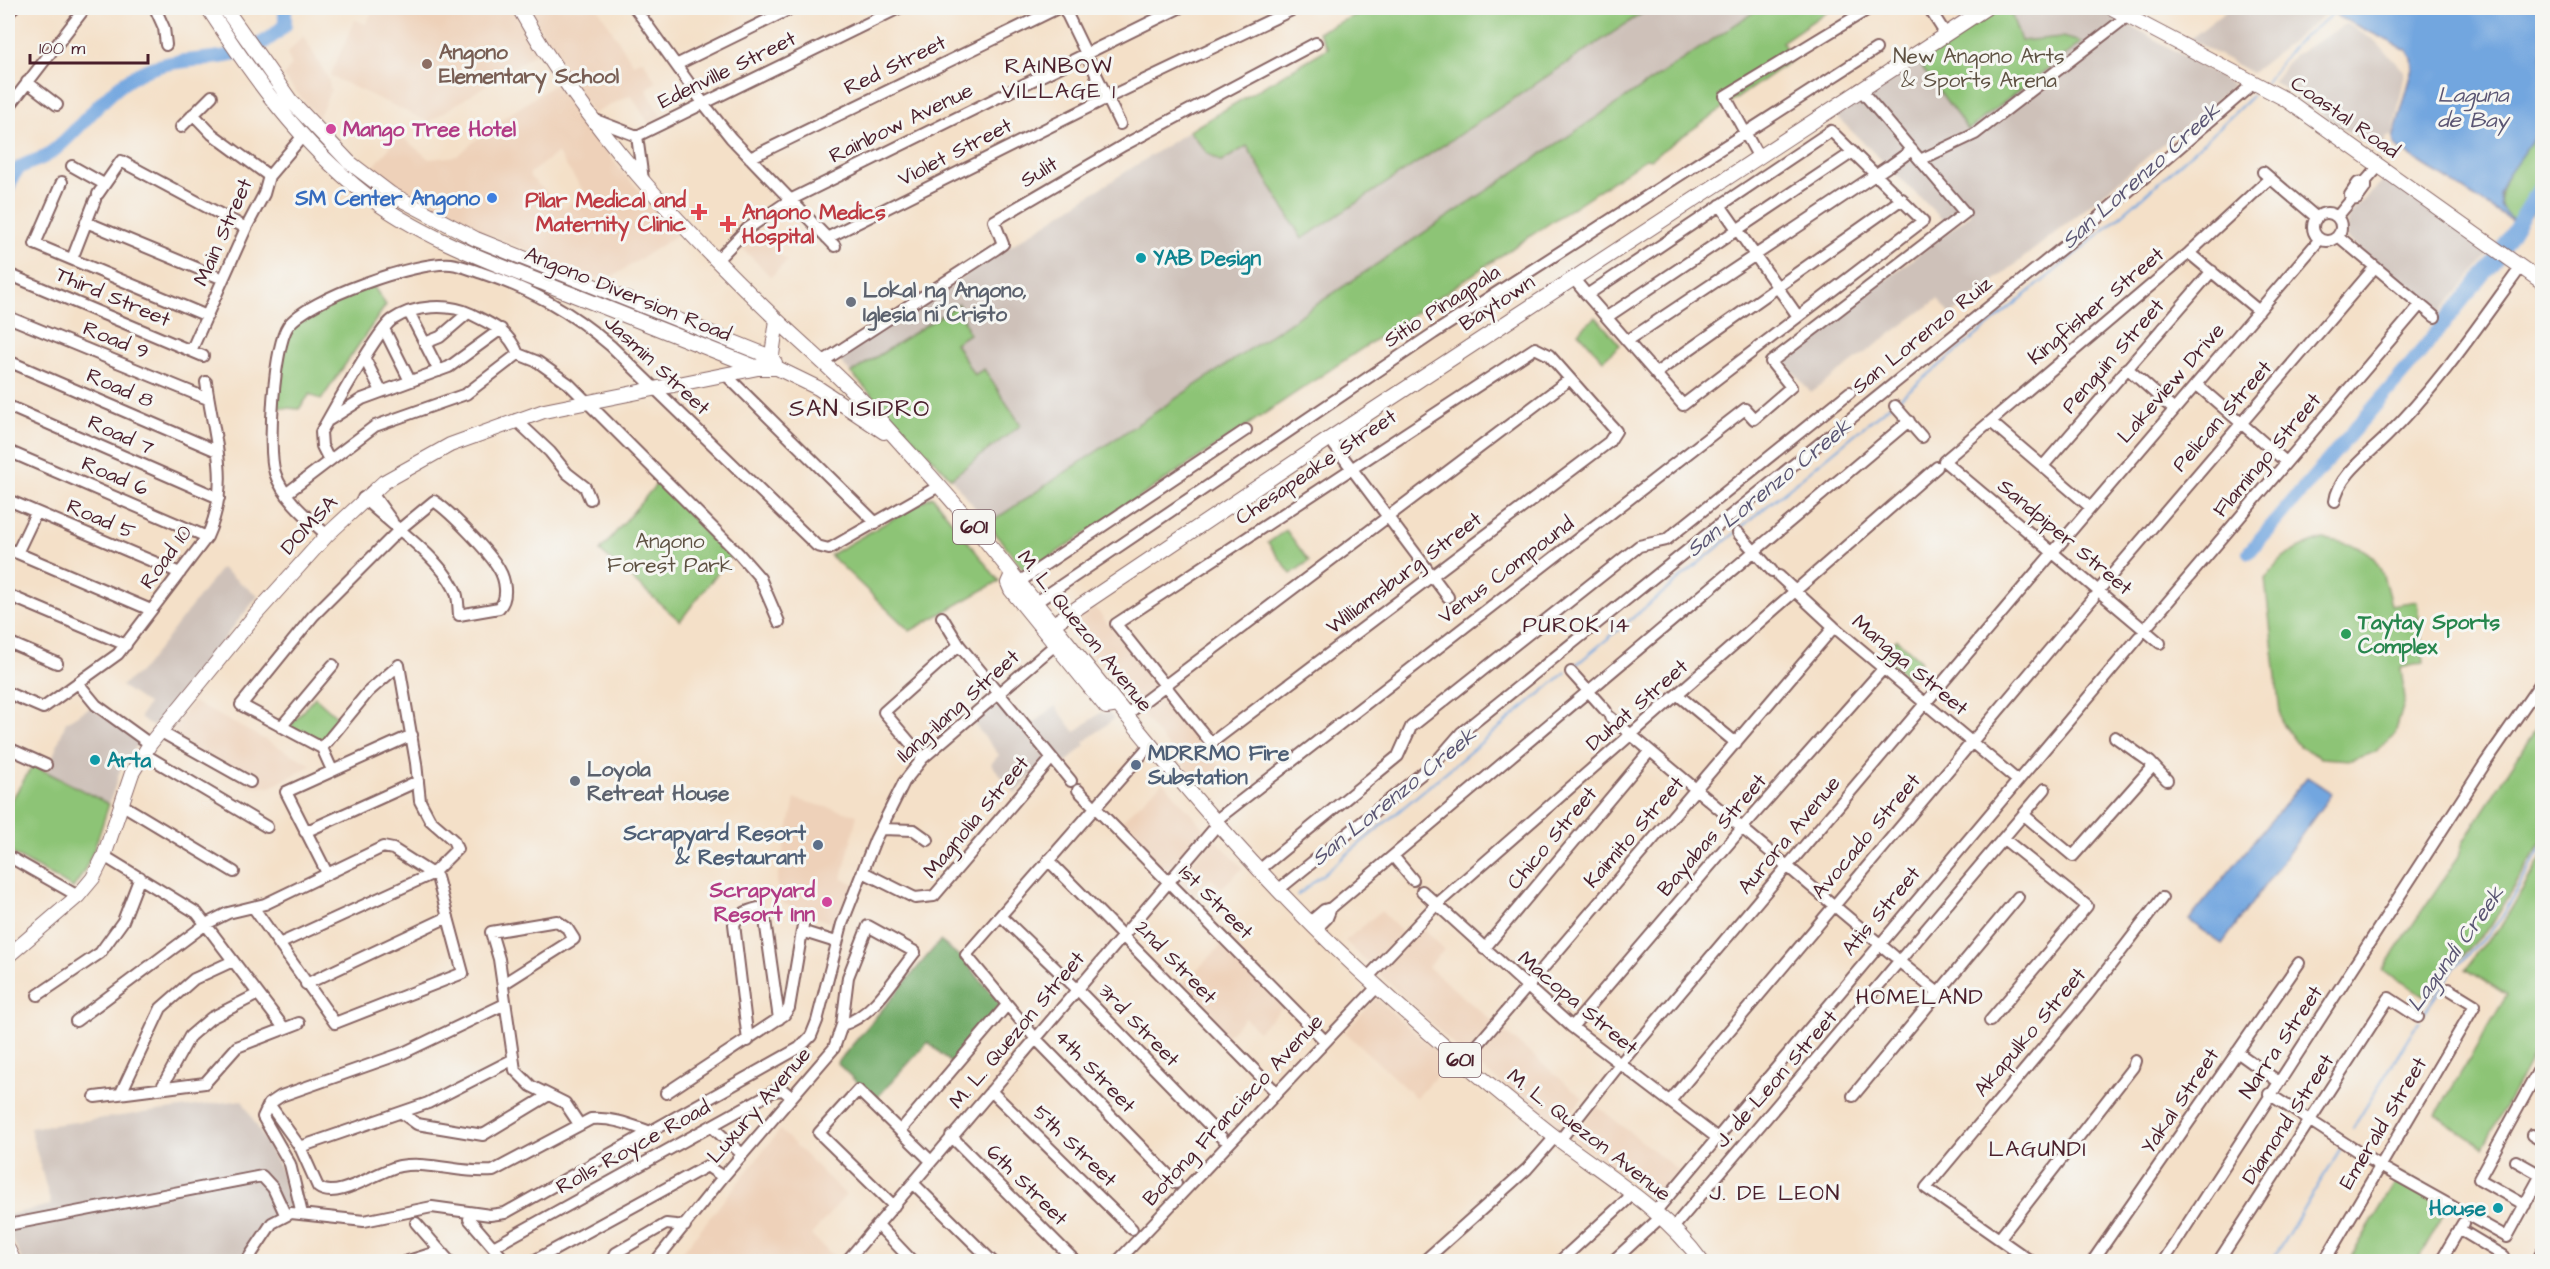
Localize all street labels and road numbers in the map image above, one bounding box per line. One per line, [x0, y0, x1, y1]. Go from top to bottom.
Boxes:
street label: Edenville Street [653, 24, 801, 116]
street label: Red Street [839, 28, 951, 102]
street label: Coastal Road [2285, 69, 2406, 165]
street label: Rainbow Avenue [824, 76, 978, 170]
street label: Violet Street [893, 111, 1017, 193]
street label: Sulit [1015, 149, 1064, 195]
street label: Main Street [186, 173, 260, 290]
street label: Angono Diversion Road [520, 239, 736, 351]
street label: Kingfisher Street [2022, 240, 2172, 373]
street label: Sitio Pinagpala [1378, 257, 1507, 356]
street label: Third Street [51, 260, 175, 334]
street label: Baytown [1453, 268, 1542, 340]
street label: San Lorenzo Ruiz [1846, 269, 1999, 401]
street label: Penguin Street [2055, 292, 2173, 421]
street label: Jasmin Street [598, 308, 717, 422]
street label: Road 9 [79, 314, 153, 366]
street label: Lakeview Drive [2111, 317, 2231, 449]
street label: Pelican Street [2165, 354, 2279, 478]
street label: Road 8 [82, 361, 158, 415]
street label: Flamingo Street [2206, 386, 2330, 525]
street label: Chesapeake Street [1230, 402, 1403, 533]
street label: Road 7 [83, 408, 159, 462]
street label: Road 6 [77, 449, 153, 503]
street label: Sandpiper Street [1991, 472, 2139, 603]
street label: DOMSA [274, 488, 345, 561]
street label: Road 5 [62, 492, 140, 546]
street label: Williamsburg Street [1320, 504, 1490, 643]
street label: Venus Compound [1432, 509, 1581, 631]
road number: 601 [953, 510, 995, 544]
street label: Road 10 [133, 519, 199, 595]
street label: M. L. Quezon Avenue [1010, 544, 1160, 718]
street label: Mangga Street [1844, 608, 1975, 724]
street label: Ilang-ilang Street [890, 642, 1028, 771]
street label: Duhat Street [1580, 652, 1695, 758]
street label: Magnolia Street [916, 749, 1038, 886]
street label: Bayabas Street [1651, 767, 1775, 904]
street label: Avocado Street [1805, 767, 1928, 905]
street label: Kaimito Street [1577, 769, 1691, 894]
street label: Aurora Avenue [1731, 770, 1847, 900]
street label: Chico Street [1500, 780, 1604, 896]
street label: 1st Street [1172, 858, 1260, 946]
street label: Atis Street [1835, 860, 1927, 962]
street label: 2nd Street [1129, 914, 1224, 1011]
street label: Macopa Street [1511, 944, 1645, 1063]
street label: M. L. Quezon Street [942, 945, 1092, 1115]
street label: Akapulko Street [1967, 961, 2094, 1103]
street label: 3rd Street [1092, 977, 1187, 1074]
street label: Narra Street [2232, 979, 2330, 1104]
street label: J. de Leon Street [1708, 1003, 1844, 1154]
street label: Botong Francisco Avenue [1136, 1008, 1331, 1214]
street label: 4th Street [1048, 1023, 1143, 1120]
street label: Luxury Avenue [700, 1041, 819, 1171]
street label: Yakal Street [2134, 1042, 2226, 1160]
road number: 601 [1439, 1043, 1481, 1077]
street label: Diamond Street [2235, 1048, 2341, 1190]
street label: Emerald Street [2332, 1051, 2434, 1195]
street label: M. L. Quezon Avenue [1501, 1062, 1677, 1208]
street label: Rolls Royce Road [551, 1093, 716, 1203]
street label: 5th Street [1026, 1098, 1124, 1194]
street label: 6th Street [980, 1138, 1075, 1233]

